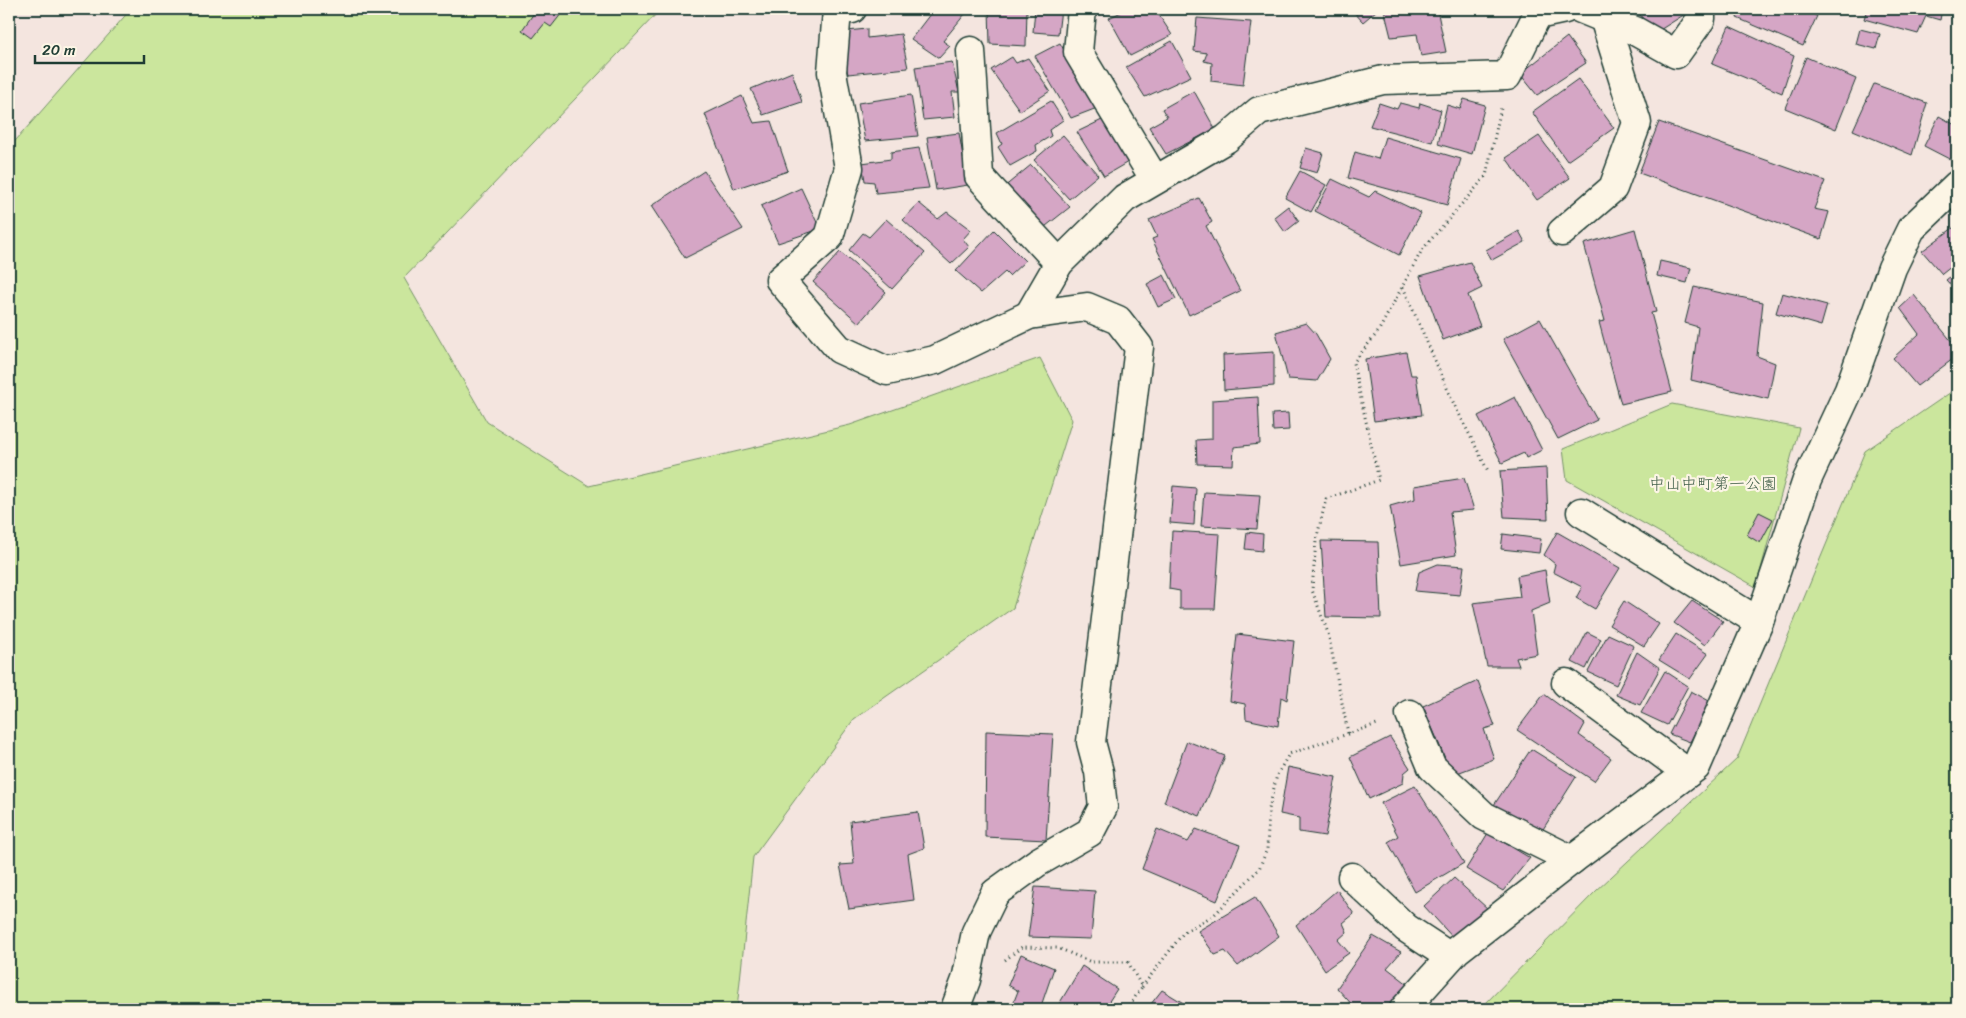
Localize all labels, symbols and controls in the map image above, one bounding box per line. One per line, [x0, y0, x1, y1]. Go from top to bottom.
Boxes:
scale bar [35, 32, 144, 64]
text: 20 m [42, 37, 76, 63]
park label: 中山中町第一公園 [1649, 469, 1777, 498]

